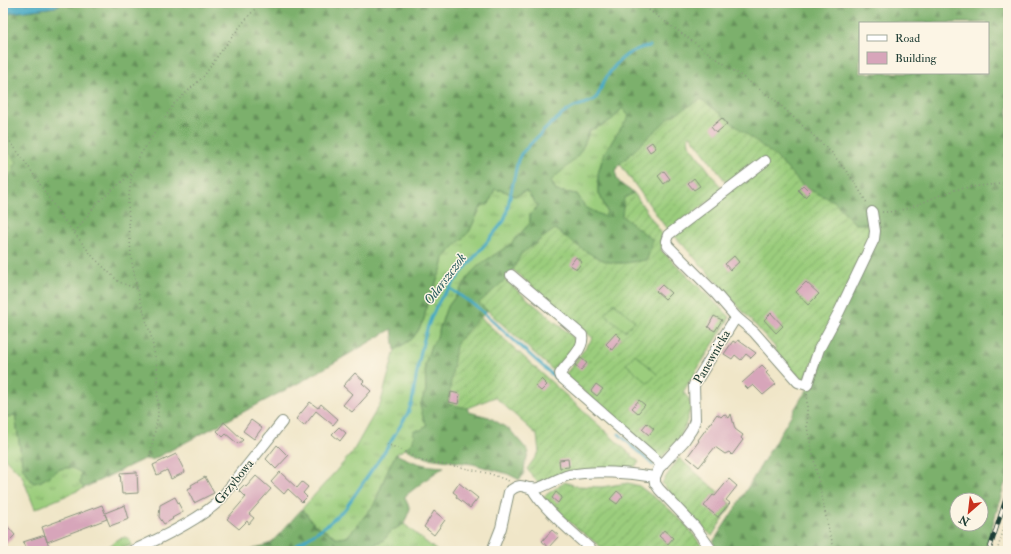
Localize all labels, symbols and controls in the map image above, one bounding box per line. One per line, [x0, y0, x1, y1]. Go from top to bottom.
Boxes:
legend [859, 22, 989, 74]
text: Road [895, 31, 920, 46]
text: Building [895, 51, 938, 66]
water label: Odarszczok [420, 250, 470, 308]
street label: Panewnicka [690, 327, 734, 387]
street label: Grzybowa [211, 456, 258, 509]
north arrow [949, 492, 989, 532]
text: N [956, 512, 973, 529]

